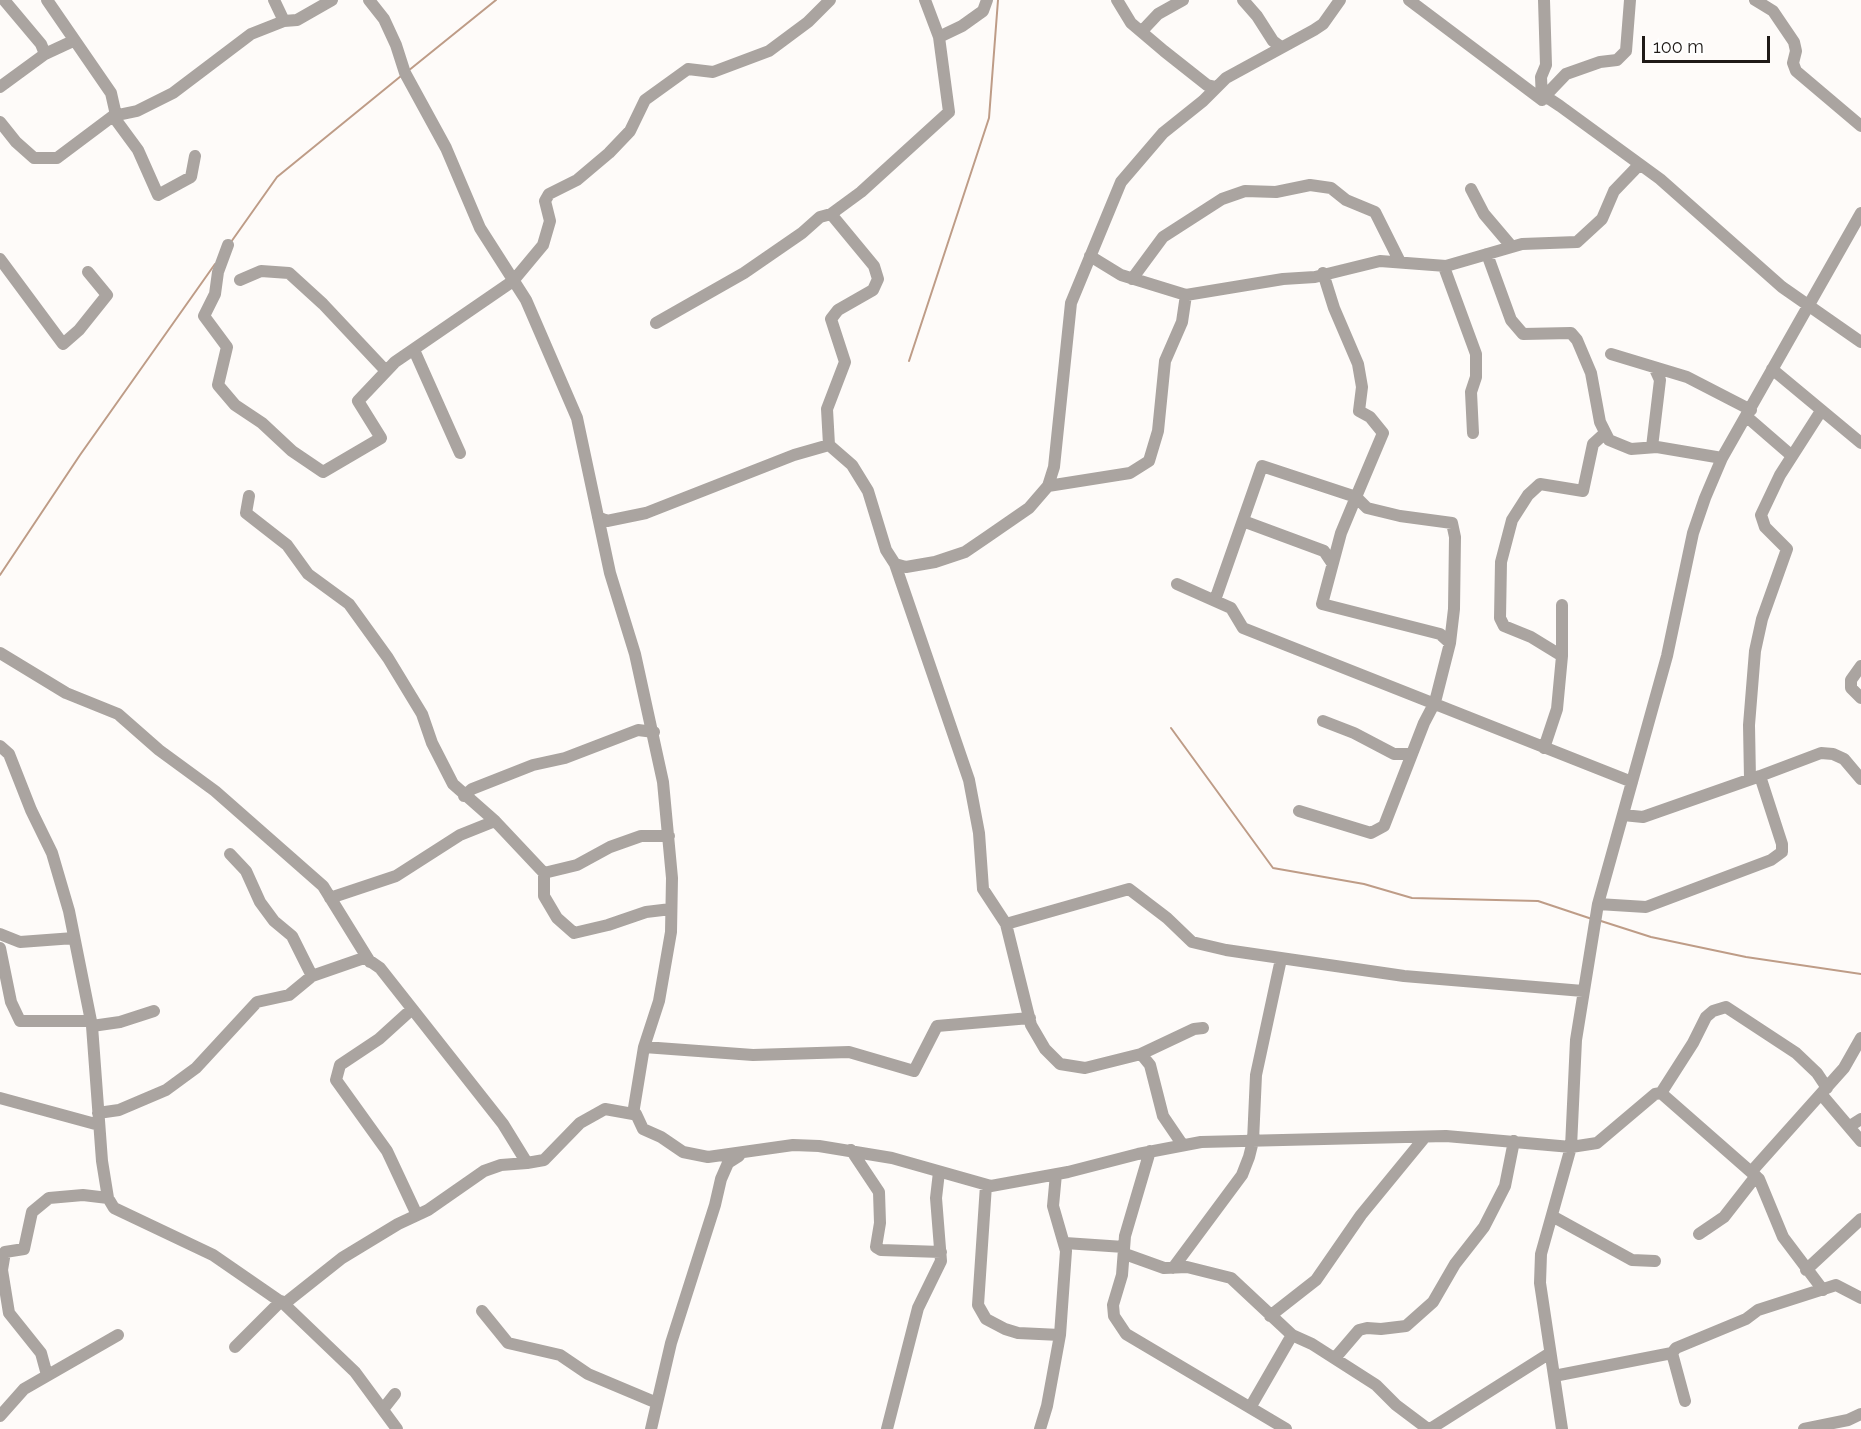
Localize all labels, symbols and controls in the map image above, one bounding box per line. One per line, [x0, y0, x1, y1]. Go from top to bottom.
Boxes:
scale bar [1645, 24, 1772, 62]
text: 100 m [1653, 36, 1704, 57]

